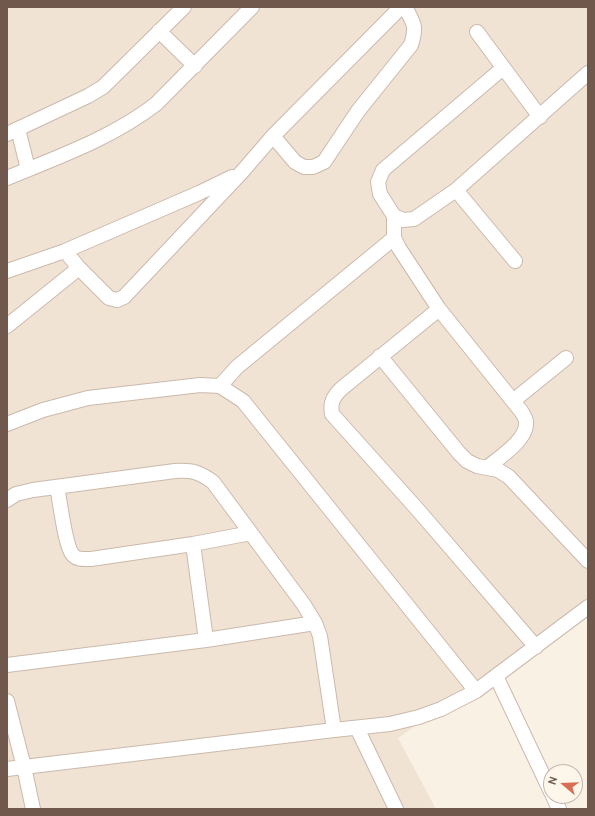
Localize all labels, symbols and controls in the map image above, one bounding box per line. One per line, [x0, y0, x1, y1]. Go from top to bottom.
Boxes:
north arrow [543, 764, 583, 804]
text: N [545, 774, 560, 786]

